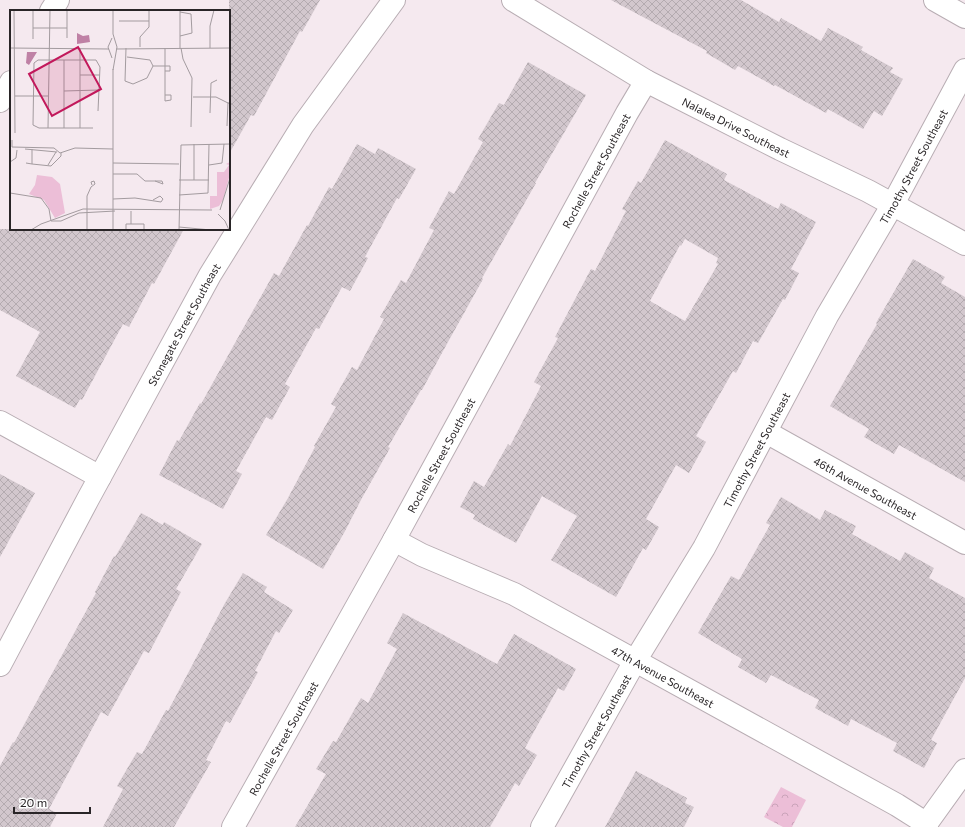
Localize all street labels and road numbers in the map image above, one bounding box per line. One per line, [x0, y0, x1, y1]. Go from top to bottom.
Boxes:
street label: Nalalea Drive Southeast [680, 94, 793, 160]
street label: Timothy Street Southeast [876, 106, 950, 226]
street label: Rochelle Street Southeast [559, 110, 632, 230]
street label: Stonegate Street Southeast [145, 260, 223, 388]
street label: Timothy Street Southeast [720, 389, 792, 510]
street label: Rochelle Street Southeast [404, 395, 477, 515]
street label: 46th Avenue Southeast [812, 454, 920, 522]
street label: 47th Avenue Southeast [610, 643, 717, 710]
street label: Timothy Street Southeast [559, 671, 633, 790]
street label: Rochelle Street Southeast [246, 678, 320, 797]

